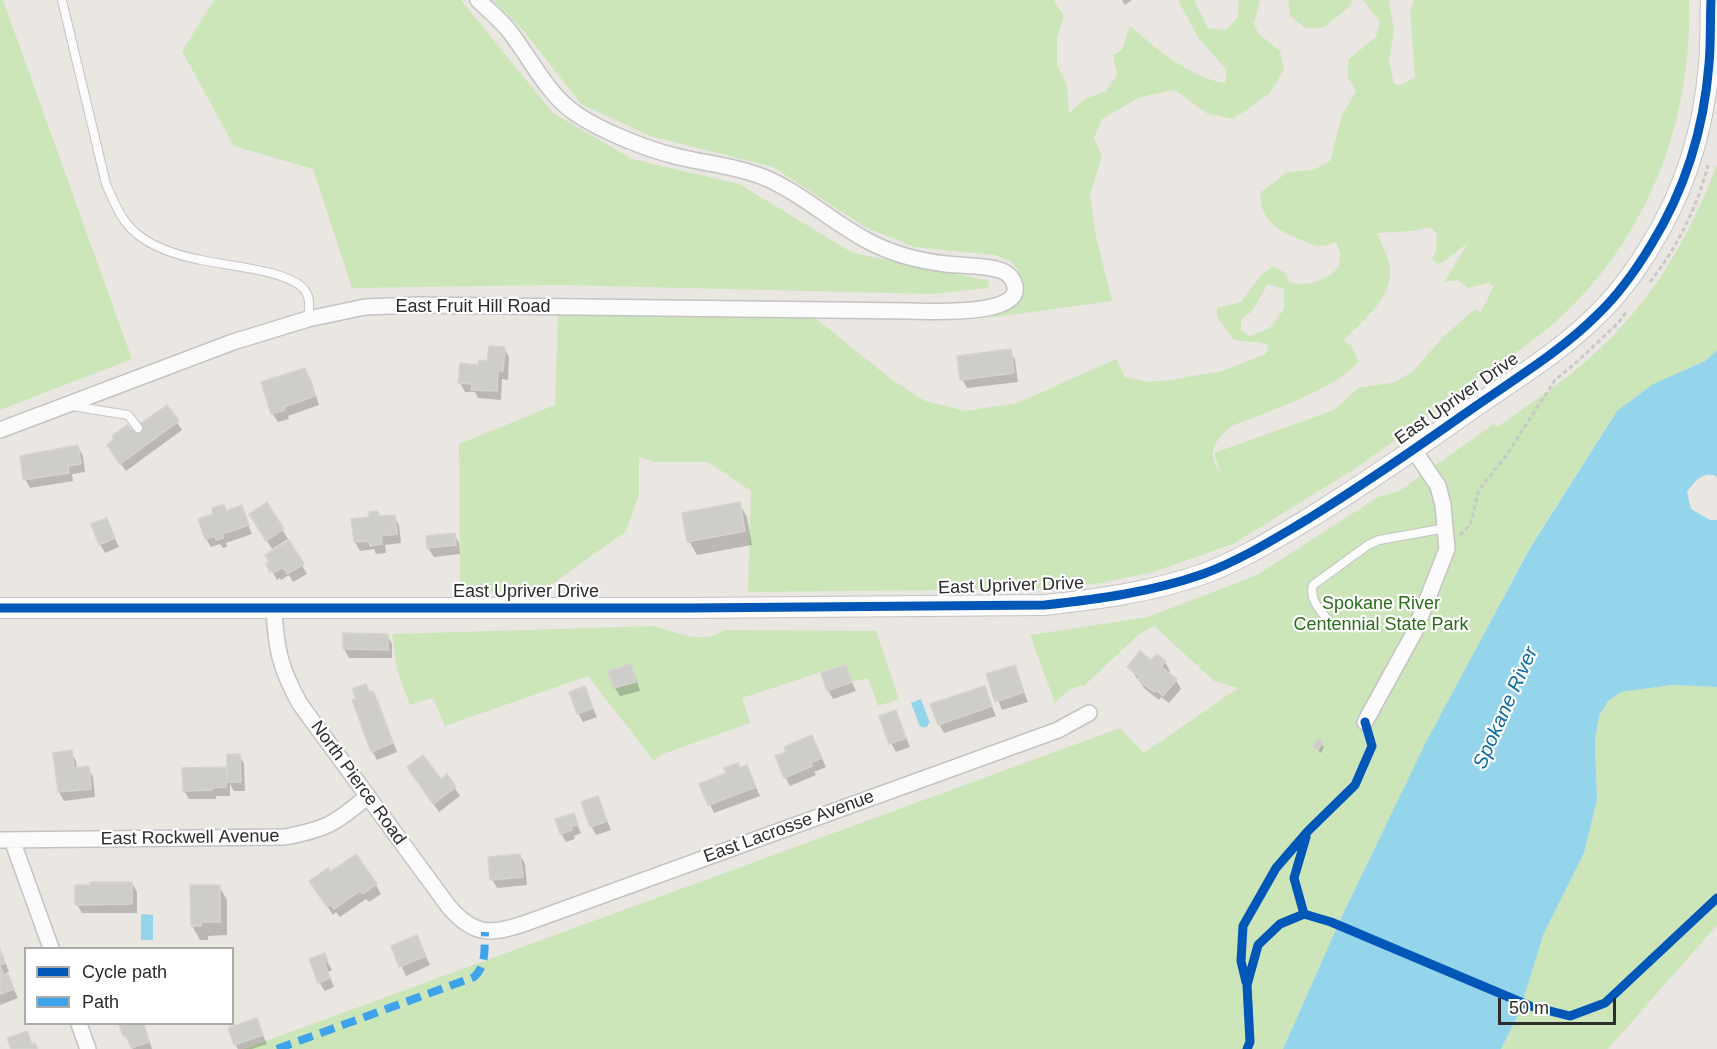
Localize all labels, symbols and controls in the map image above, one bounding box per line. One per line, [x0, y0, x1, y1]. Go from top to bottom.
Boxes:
street label: East Fruit Hill Road [395, 296, 551, 318]
street label: East Upriver Drive [1391, 348, 1523, 450]
street label: East Upriver Drive [938, 573, 1084, 599]
street label: East Upriver Drive [453, 581, 599, 603]
park label: Spokane River Centennial State Park [1293, 593, 1469, 636]
water label: Spokane River [1468, 643, 1544, 773]
street label: North Pierce Road [306, 717, 410, 849]
street label: East Lacrosse Avenue [701, 786, 877, 868]
street label: East Rockwell Avenue [100, 826, 280, 850]
legend [24, 947, 234, 1025]
text: Cycle path [82, 962, 167, 982]
scale bar [1501, 986, 1620, 1024]
text: Path [82, 992, 119, 1012]
text: 50 m [1509, 998, 1549, 1018]

